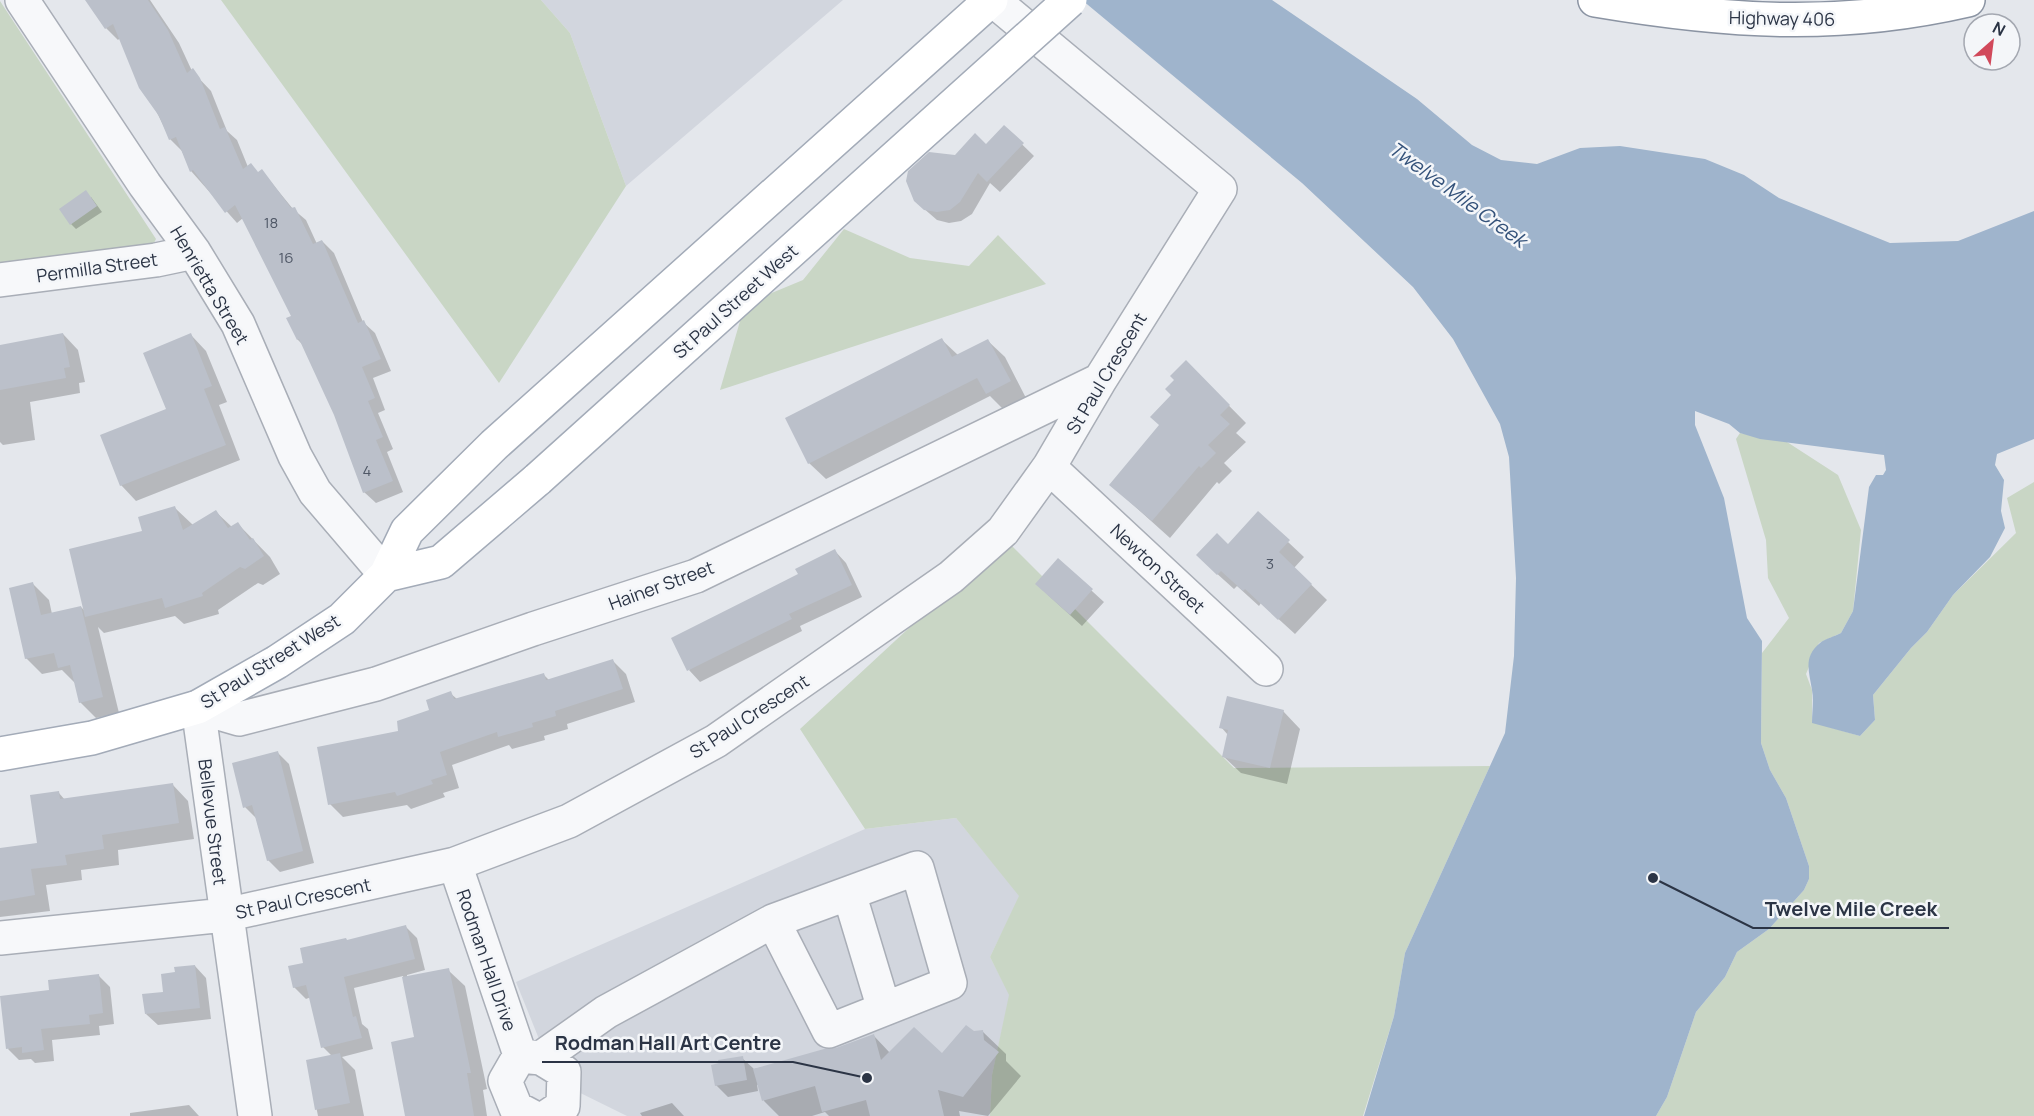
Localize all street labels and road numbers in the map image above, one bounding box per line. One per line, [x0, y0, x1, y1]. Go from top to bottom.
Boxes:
street label: Highway 406 [1729, 5, 1835, 31]
street label: Henrietta Street [165, 221, 255, 349]
street label: St Paul Street West [667, 238, 803, 364]
street label: Permilla Street [35, 247, 159, 287]
street label: St Paul Crescent [1060, 308, 1152, 438]
street label: Newton Street [1106, 518, 1210, 618]
street label: Hainer Street [605, 555, 717, 615]
street label: St Paul Street West [196, 608, 344, 714]
street label: St Paul Crescent [685, 668, 813, 764]
street label: Bellevue Street [193, 758, 233, 886]
street label: St Paul Crescent [233, 872, 373, 924]
street label: Rodman Hall Drive [451, 886, 523, 1034]

